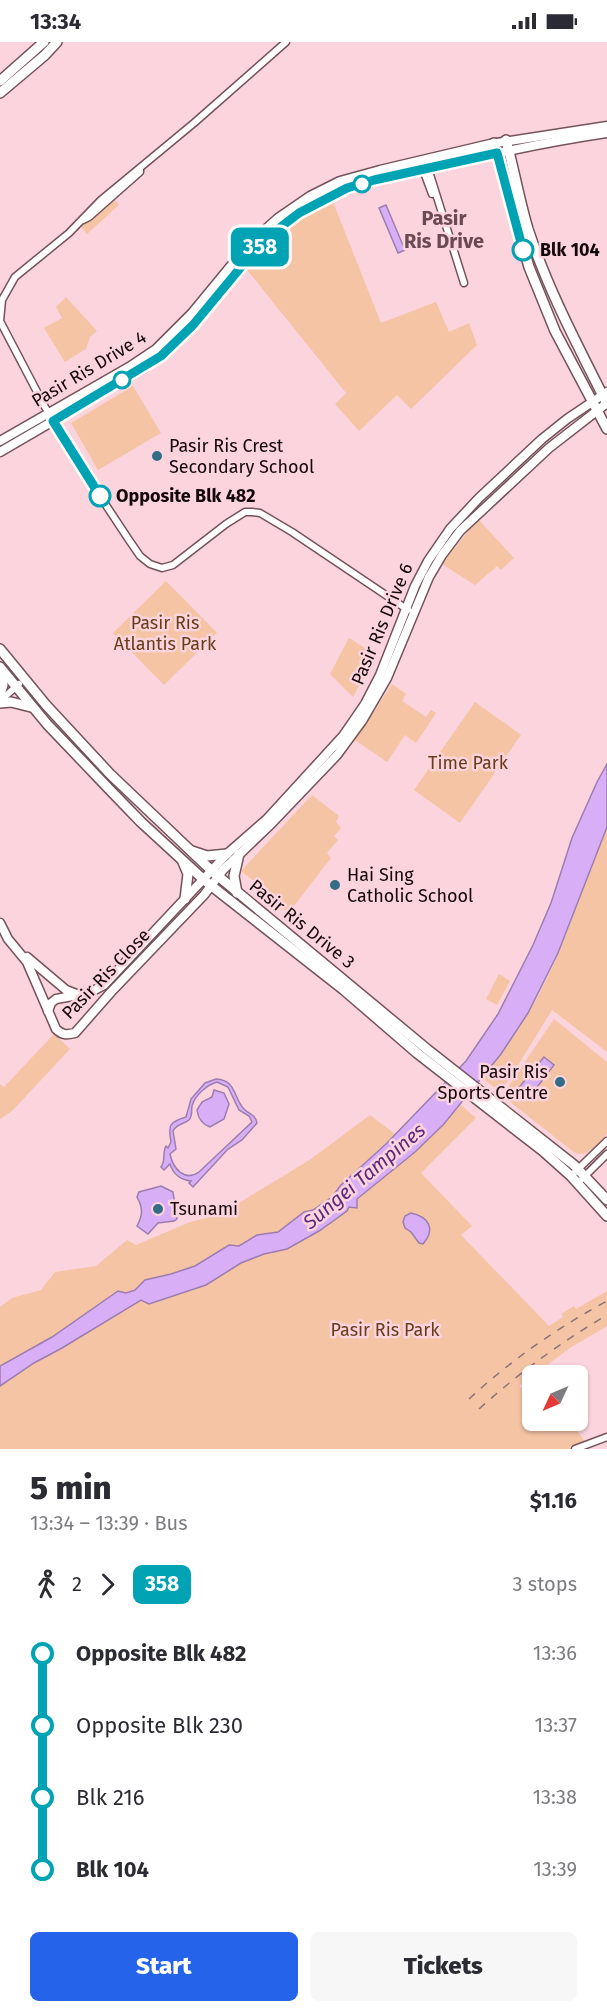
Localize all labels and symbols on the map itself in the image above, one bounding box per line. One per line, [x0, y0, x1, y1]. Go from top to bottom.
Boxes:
unlabelled marker [353, 175, 371, 193]
district label: Pasir Ris Drive [404, 206, 484, 253]
line badge: 358 [226, 228, 294, 266]
marker: Blk 104 [512, 239, 534, 261]
place label: Blk 104 [540, 239, 600, 261]
street label: Pasir Ris Drive 4 [28, 326, 151, 412]
unlabelled marker [113, 371, 131, 389]
place label: Pasir Ris Crest Secondary School [169, 435, 314, 478]
marker: Pasir Ris Crest Secondary School [150, 449, 164, 463]
marker: Opposite Blk 482 [89, 485, 111, 507]
place label: Opposite Blk 482 [116, 485, 255, 507]
street label: Pasir Ris Drive 6 [346, 560, 418, 688]
park label: Pasir Ris Atlantis Park [114, 612, 217, 655]
park label: Time Park [428, 752, 509, 774]
place label: Hai Sing Catholic School [347, 864, 473, 907]
street label: Pasir Ris Drive 3 [245, 875, 359, 973]
marker: Hai Sing Catholic School [328, 878, 342, 892]
street label: Pasir Ris Close [57, 924, 155, 1024]
place label: Pasir Ris Sports Centre [438, 1061, 548, 1104]
marker: Pasir Ris Sports Centre [553, 1075, 567, 1089]
water label: Sungei Tampines [297, 1118, 430, 1235]
place label: Tsunami [170, 1198, 238, 1220]
marker: Tsunami [151, 1202, 165, 1216]
park label: Pasir Ris Park [331, 1319, 440, 1341]
north arrow [522, 1365, 588, 1431]

